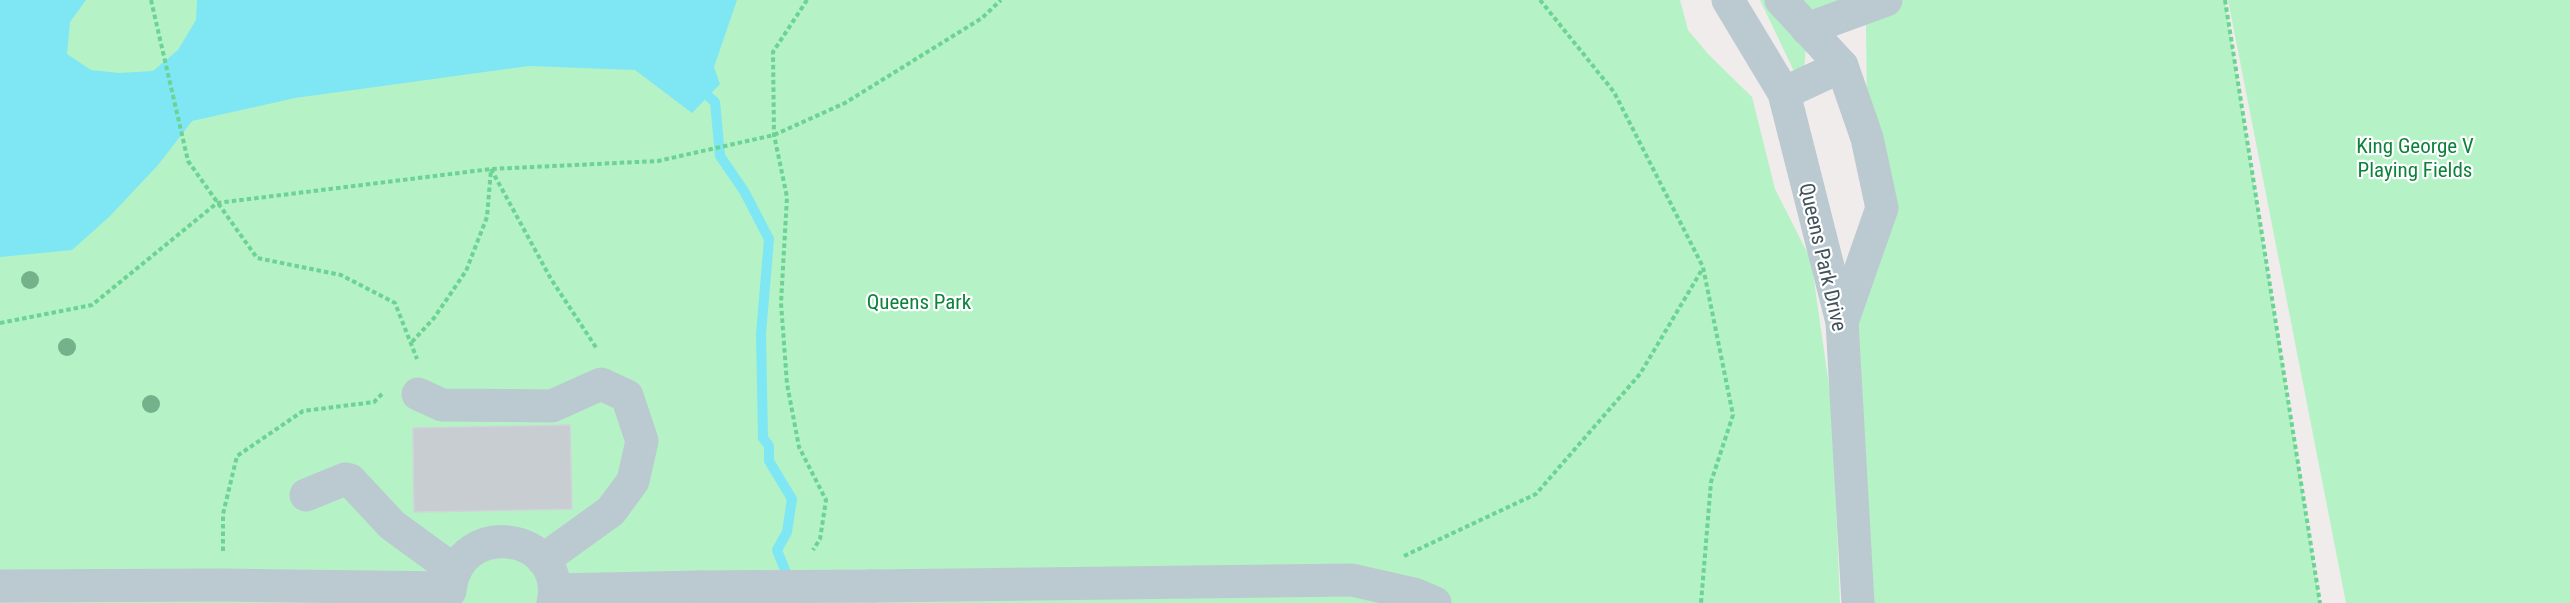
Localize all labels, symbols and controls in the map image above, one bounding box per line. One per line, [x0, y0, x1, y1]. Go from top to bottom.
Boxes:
park label: King George V Playing Fields [2356, 134, 2474, 182]
street label: Queens Park Drive [1794, 181, 1852, 334]
park label: Queens Park [867, 290, 972, 314]

